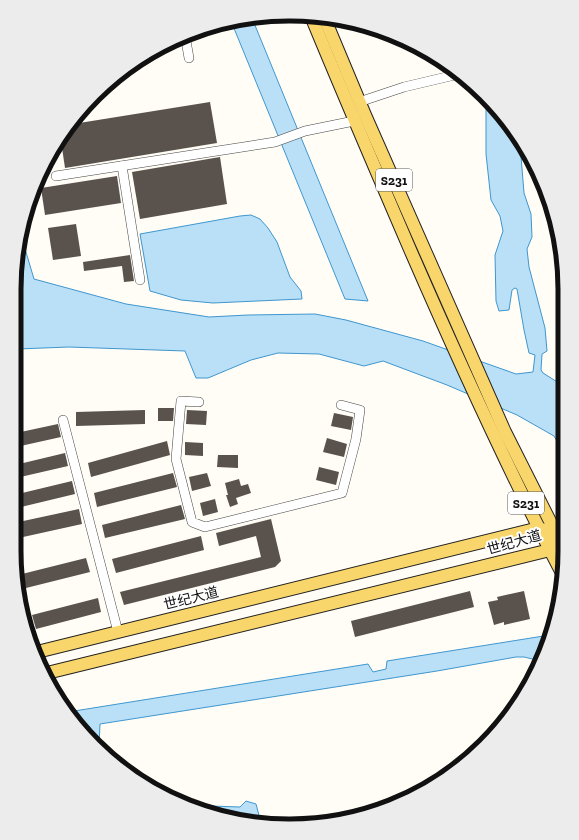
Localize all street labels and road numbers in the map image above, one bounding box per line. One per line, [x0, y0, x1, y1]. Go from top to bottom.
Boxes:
road number: S231 [376, 169, 412, 191]
road number: S231 [508, 492, 544, 514]
street label: 世纪大道 [485, 527, 543, 558]
street label: 世纪大道 [162, 583, 220, 614]

